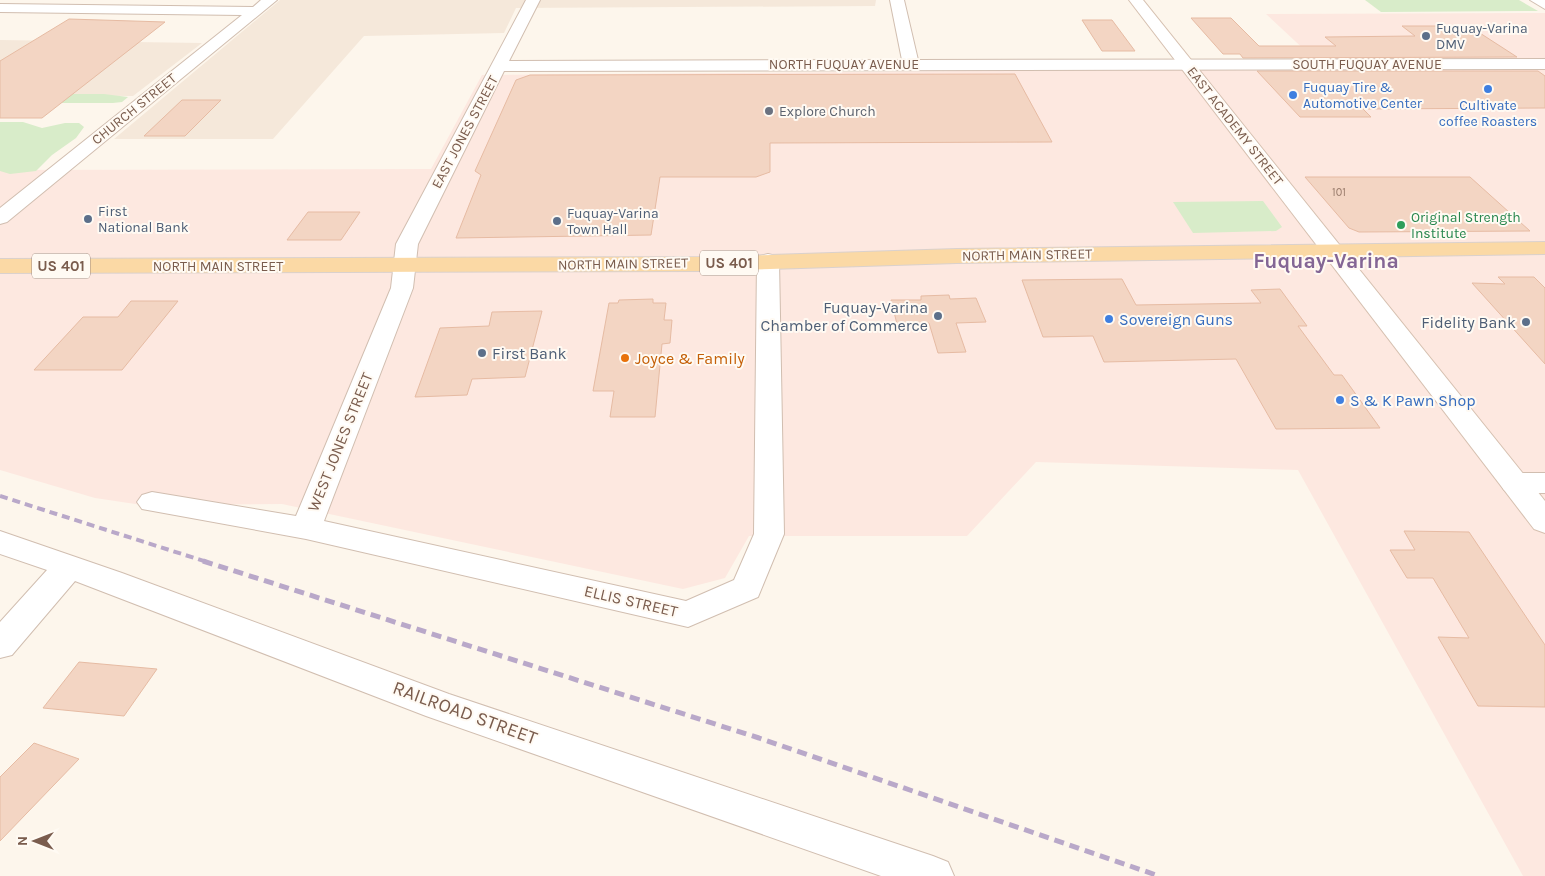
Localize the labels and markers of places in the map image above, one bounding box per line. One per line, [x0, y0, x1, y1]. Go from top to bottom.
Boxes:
place label: Fuquay-Varina DMV [1436, 20, 1528, 53]
marker: Fuquay-Varina DMV [1420, 30, 1432, 42]
place label: Fuquay Tire & Automotive Center [1303, 79, 1423, 112]
marker: Cultivate coffee Roasters [1482, 83, 1494, 95]
marker: Fuquay Tire & Automotive Center [1287, 89, 1299, 101]
place label: Cultivate coffee Roasters [1439, 97, 1537, 130]
place label: Explore Church [779, 103, 876, 120]
marker: Explore Church [763, 105, 775, 117]
place label: First National Bank [98, 203, 189, 236]
place label: Fuquay-Varina Town Hall [567, 205, 659, 238]
place label: Original Strength Institute [1411, 209, 1521, 242]
marker: First National Bank [82, 213, 94, 225]
marker: Fuquay-Varina Town Hall [551, 215, 563, 227]
marker: Original Strength Institute [1395, 219, 1407, 231]
place label: Fuquay-Varina Chamber of Commerce [760, 298, 928, 335]
marker: Fuquay-Varina Chamber of Commerce [932, 310, 944, 322]
place label: Sovereign Guns [1119, 310, 1233, 329]
marker: Sovereign Guns [1103, 313, 1115, 325]
place label: Fidelity Bank [1421, 313, 1516, 332]
marker: Fidelity Bank [1520, 316, 1532, 328]
place label: First Bank [492, 344, 567, 363]
marker: First Bank [476, 347, 488, 359]
place label: Joyce & Family [635, 349, 745, 368]
marker: Joyce & Family [619, 352, 631, 364]
place label: S & K Pawn Shop [1350, 391, 1476, 410]
marker: S & K Pawn Shop [1334, 394, 1346, 406]

